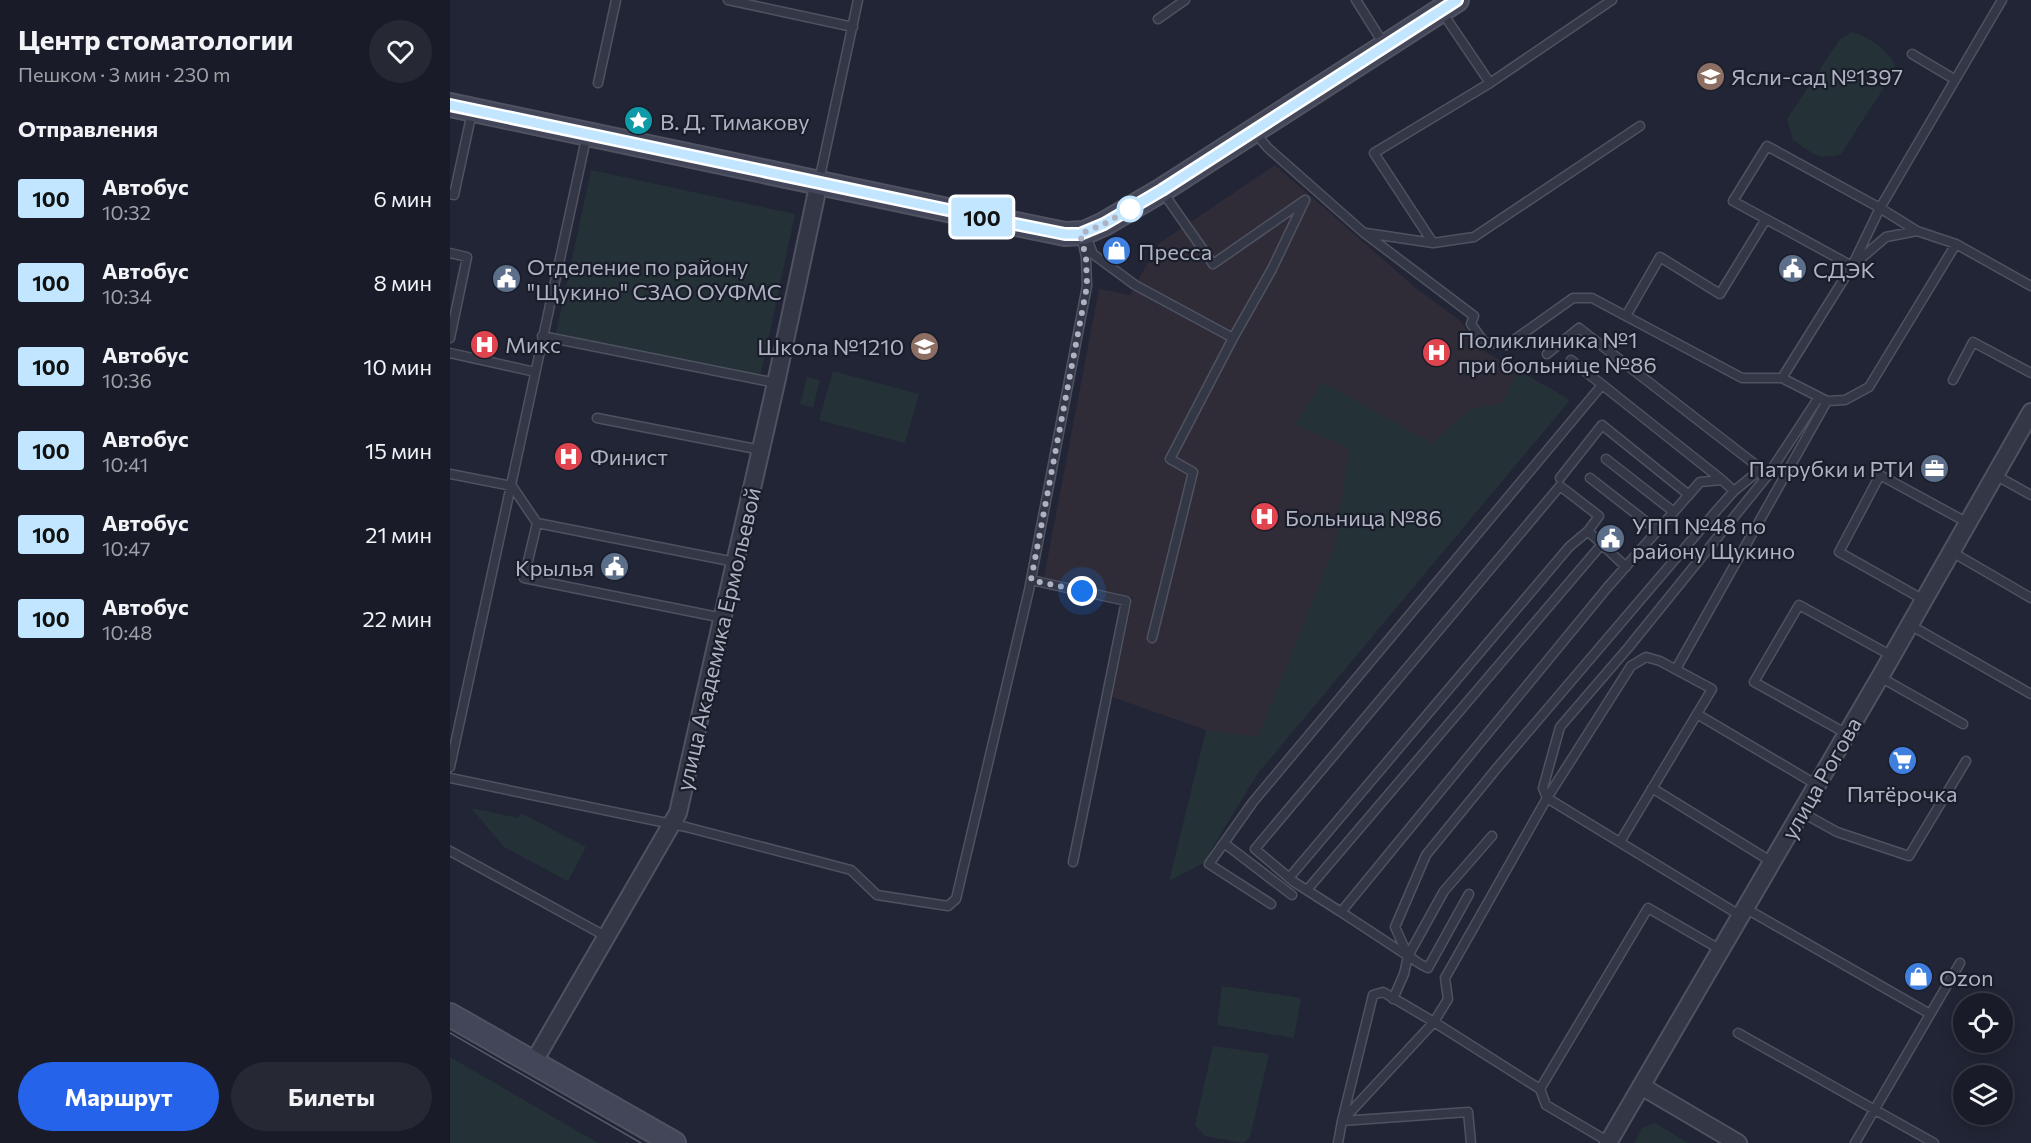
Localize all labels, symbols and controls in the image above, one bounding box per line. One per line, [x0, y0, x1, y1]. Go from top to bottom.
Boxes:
button: heart [369, 20, 432, 83]
text: Центр стоматологии [18, 22, 293, 56]
school or university icon: Ясли-сад №1397 [1694, 60, 1726, 92]
text: Пешком · 3 мин · 230 m [18, 62, 230, 86]
place label: Ясли-сад №1397 [1731, 63, 1903, 90]
place icon: В. Д. Тимакову [623, 105, 655, 137]
place label: В. Д. Тимакову [660, 108, 810, 135]
text: Отправления [18, 115, 158, 142]
text: Автобус [102, 173, 189, 200]
text: 6 мин [374, 185, 432, 212]
text: 100 [32, 186, 70, 211]
unlabelled marker [1117, 196, 1143, 222]
line badge: 100 [948, 198, 1016, 236]
text: 10:32 [102, 200, 151, 224]
text: 100 [963, 205, 1001, 230]
shop icon: Пресса [1101, 235, 1133, 267]
place label: Пресса [1138, 238, 1212, 265]
place label: Отделение по району "Щукино" СЗАО ОУФМС [527, 253, 782, 305]
public building icon: СДЭК [1776, 253, 1808, 285]
place label: СДЭК [1813, 256, 1875, 283]
text: Автобус [102, 257, 189, 284]
public building icon: Отделение по району "Щукино" СЗАО ОУФМС [490, 263, 522, 295]
text: 8 мин [374, 269, 432, 296]
text: 100 [32, 270, 70, 295]
text: 10:34 [102, 284, 152, 308]
place label: Поликлиника №1 при больнице №86 [1458, 326, 1657, 378]
hospital icon: Микс [468, 328, 500, 360]
school or university icon: Школа №1210 [909, 330, 941, 362]
place label: Микс [505, 331, 561, 358]
place label: Школа №1210 [757, 333, 904, 360]
hospital icon: Поликлиника №1 при больнице №86 [1421, 336, 1453, 368]
text: Автобус [102, 341, 189, 368]
text: 10 мин [363, 353, 432, 380]
text: 100 [32, 354, 70, 379]
text: 10:36 [102, 368, 152, 392]
text: Автобус [102, 425, 189, 452]
text: 15 мин [365, 437, 432, 464]
text: 100 [32, 438, 70, 463]
hospital icon: Финист [553, 440, 585, 472]
place label: Финист [590, 443, 668, 470]
text: 10:41 [102, 452, 148, 476]
office icon: Патрубки и РТИ [1919, 452, 1951, 484]
place label: Патрубки и РТИ [1749, 455, 1914, 482]
street label: улица Академика Ермольевой [670, 485, 766, 793]
hospital icon: Больница №86 [1248, 501, 1280, 533]
place label: Больница №86 [1285, 504, 1442, 531]
text: Автобус [102, 509, 189, 536]
place label: УПП №48 по району Щукино [1632, 512, 1795, 564]
text: 21 мин [365, 521, 432, 548]
text: 100 [32, 522, 70, 547]
public building icon: УПП №48 по району Щукино [1595, 522, 1627, 554]
text: 10:47 [102, 536, 150, 560]
public building icon: Крылья [599, 551, 631, 583]
place label: Крылья [515, 554, 594, 581]
your location [1067, 576, 1097, 606]
text: Автобус [102, 593, 189, 620]
text: 22 мин [363, 605, 432, 632]
text: 100 [32, 606, 70, 631]
text: 10:48 [102, 620, 152, 644]
street label: улица Рогова [1775, 712, 1867, 844]
supermarket icon: Пятёрочка [1886, 745, 1918, 777]
place label: Пятёрочка [1847, 780, 1957, 807]
shop icon: Ozon [1902, 961, 1934, 993]
place label: Ozon [1939, 964, 1994, 991]
map controls [1953, 993, 2013, 1125]
button: locate [1953, 993, 2013, 1053]
button: Маршрут [18, 1062, 219, 1131]
button: Билеты [231, 1062, 432, 1131]
button: layers [1953, 1065, 2013, 1125]

